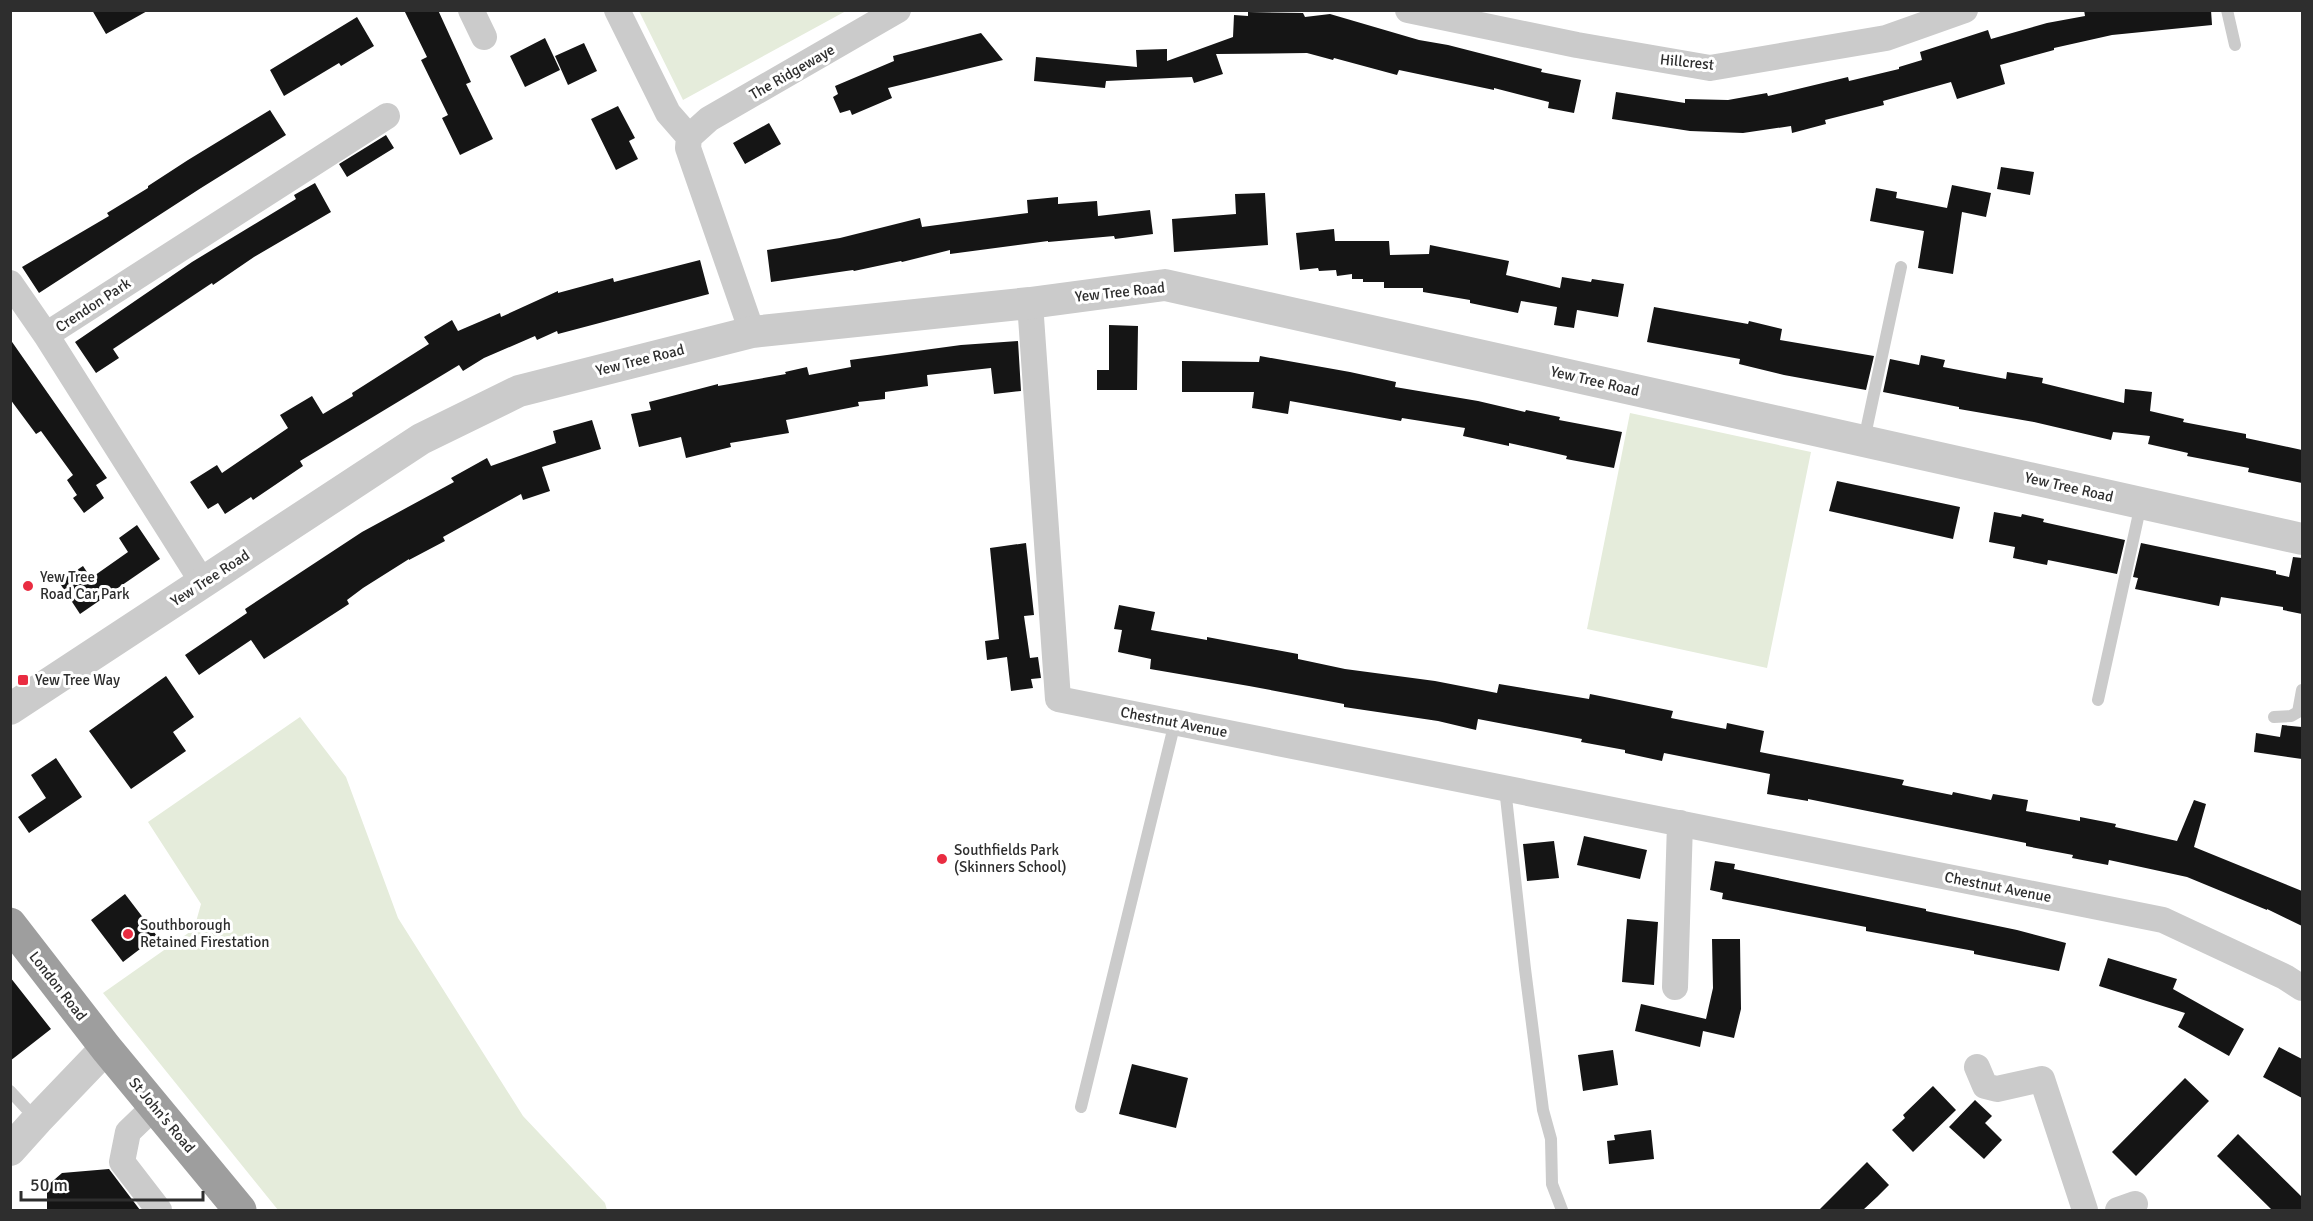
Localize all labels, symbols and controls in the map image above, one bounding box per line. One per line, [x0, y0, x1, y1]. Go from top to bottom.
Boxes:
street label: The Ridgewaye [746, 40, 838, 104]
street label: Hillcrest [1659, 50, 1715, 74]
street label: Crendon Park [52, 274, 134, 336]
street label: Yew Tree Road [1074, 278, 1166, 306]
street label: Yew Tree Road [594, 340, 686, 380]
street label: Yew Tree Road [1549, 362, 1641, 400]
street label: Yew Tree Road [2023, 468, 2115, 506]
street label: Yew Tree Road [167, 546, 253, 610]
place label: Yew Tree Road Car Park [40, 568, 130, 603]
marker: Yew Tree Road Car Park [21, 579, 35, 593]
place label: Yew Tree Way [35, 671, 120, 689]
marker: Yew Tree Way [16, 673, 30, 687]
street label: Chestnut Avenue [1119, 703, 1229, 741]
place label: Southfields Park (Skinners School) [954, 841, 1067, 876]
marker: Southfields Park (Skinners School) [935, 852, 949, 866]
street label: Chestnut Avenue [1943, 868, 2053, 906]
place label: Southborough Retained Firestation [140, 916, 270, 951]
marker: Southborough Retained Firestation [121, 927, 135, 941]
street label: London Road [25, 948, 91, 1024]
street label: St John's Road [125, 1074, 199, 1156]
scale bar [21, 1164, 202, 1202]
text: 50 m [30, 1174, 68, 1196]

